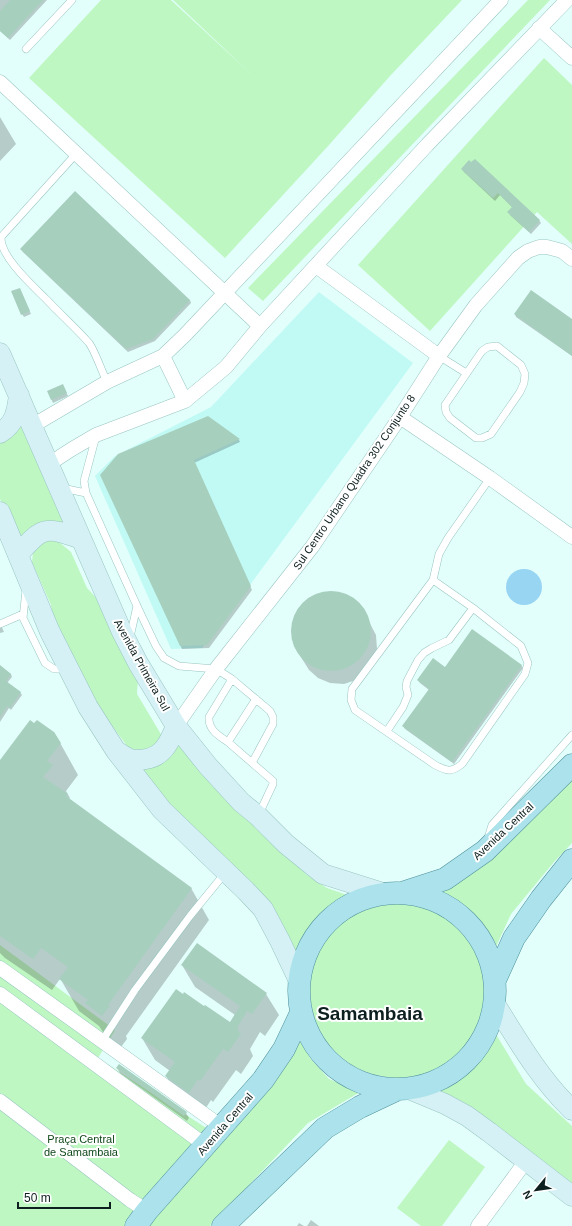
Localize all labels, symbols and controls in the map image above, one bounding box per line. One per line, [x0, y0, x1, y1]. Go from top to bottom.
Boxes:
street label: Sul Centro Urbano Quadra 302 Conjunto 8 [291, 392, 417, 572]
street label: Avenida Primeira Sul [112, 617, 172, 713]
street label: Avenida Central [470, 800, 536, 862]
district label: Samambaia [317, 1003, 423, 1024]
street label: Avenida Central [195, 1091, 255, 1157]
park label: Praça Central de Samambaia [44, 1133, 119, 1158]
north arrow [516, 1170, 556, 1210]
scale bar [18, 1184, 110, 1210]
text: N [520, 1188, 534, 1201]
text: 50 m [24, 1191, 51, 1205]

